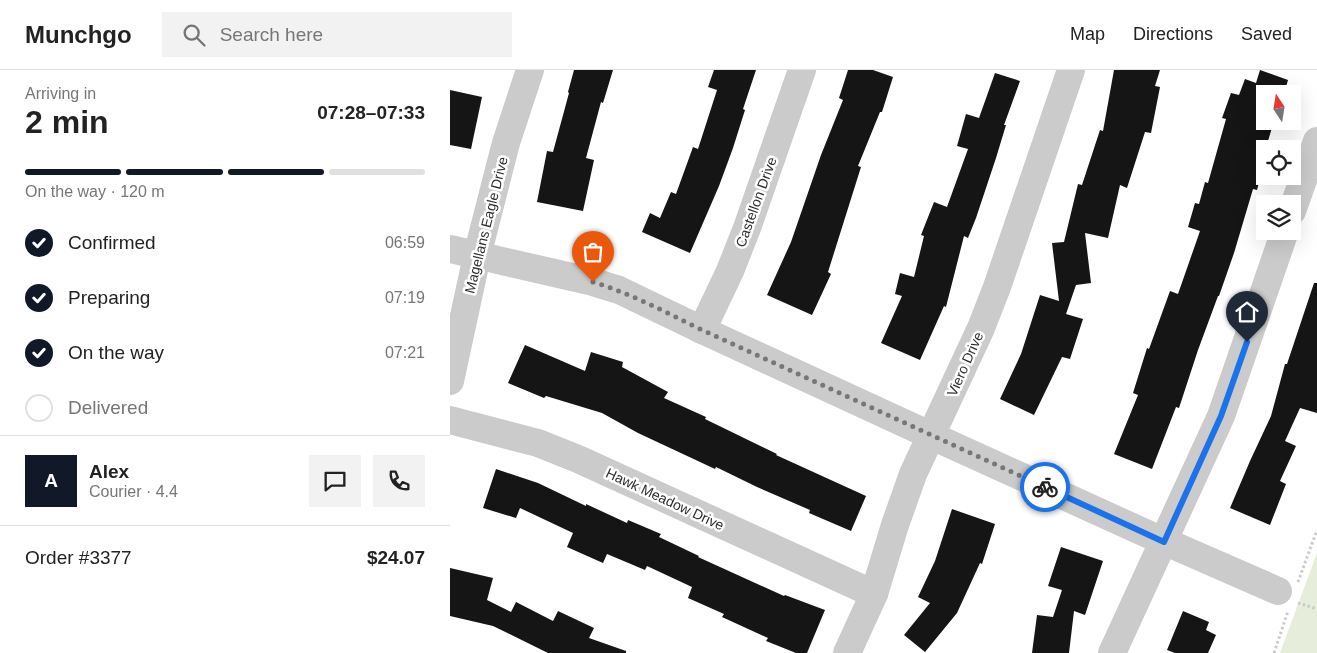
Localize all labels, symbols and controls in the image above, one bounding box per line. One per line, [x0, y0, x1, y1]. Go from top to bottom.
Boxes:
search box [162, 12, 512, 57]
text: Munchgo [25, 21, 132, 48]
icon: search [180, 21, 208, 49]
text: Search here [220, 24, 323, 45]
text: Map [1070, 24, 1105, 44]
text: Directions [1133, 24, 1213, 44]
text: Saved [1241, 24, 1292, 44]
text: Arriving in [25, 85, 96, 102]
north arrow [1256, 85, 1301, 130]
map controls [1256, 85, 1301, 240]
text: 07:28–07:33 [317, 102, 425, 123]
text: 2 min [25, 104, 109, 140]
button: locate [1256, 140, 1301, 185]
street label: Castellon Drive [732, 154, 780, 249]
street label: Magellans Eagle Drive [461, 155, 511, 295]
text: On the way · 120 m [25, 183, 165, 200]
button: layers [1256, 195, 1301, 240]
icon: check [25, 229, 53, 257]
pin [572, 231, 614, 282]
text: Confirmed [68, 232, 156, 253]
text: 06:59 [385, 234, 425, 251]
icon: bag [579, 238, 607, 266]
icon: check [25, 284, 53, 312]
text: Preparing [68, 287, 150, 308]
text: 07:19 [385, 289, 425, 306]
pin [1226, 291, 1268, 342]
icon: home [1233, 298, 1261, 326]
street label: Viero Drive [944, 329, 986, 399]
icon: check [25, 339, 53, 367]
text: On the way [68, 342, 164, 363]
text: 07:21 [385, 344, 425, 361]
text: Delivered [68, 397, 148, 418]
button: chat [309, 455, 361, 507]
button: phone [373, 455, 425, 507]
text: Alex [89, 461, 129, 482]
courier [1020, 462, 1070, 512]
street label: Hawk Meadow Drive [603, 465, 727, 533]
text: A [44, 470, 58, 491]
icon: bike [1031, 473, 1059, 501]
text: Courier · 4.4 [89, 483, 178, 500]
text: Order #3377 [25, 547, 132, 568]
text: $24.07 [367, 547, 425, 568]

